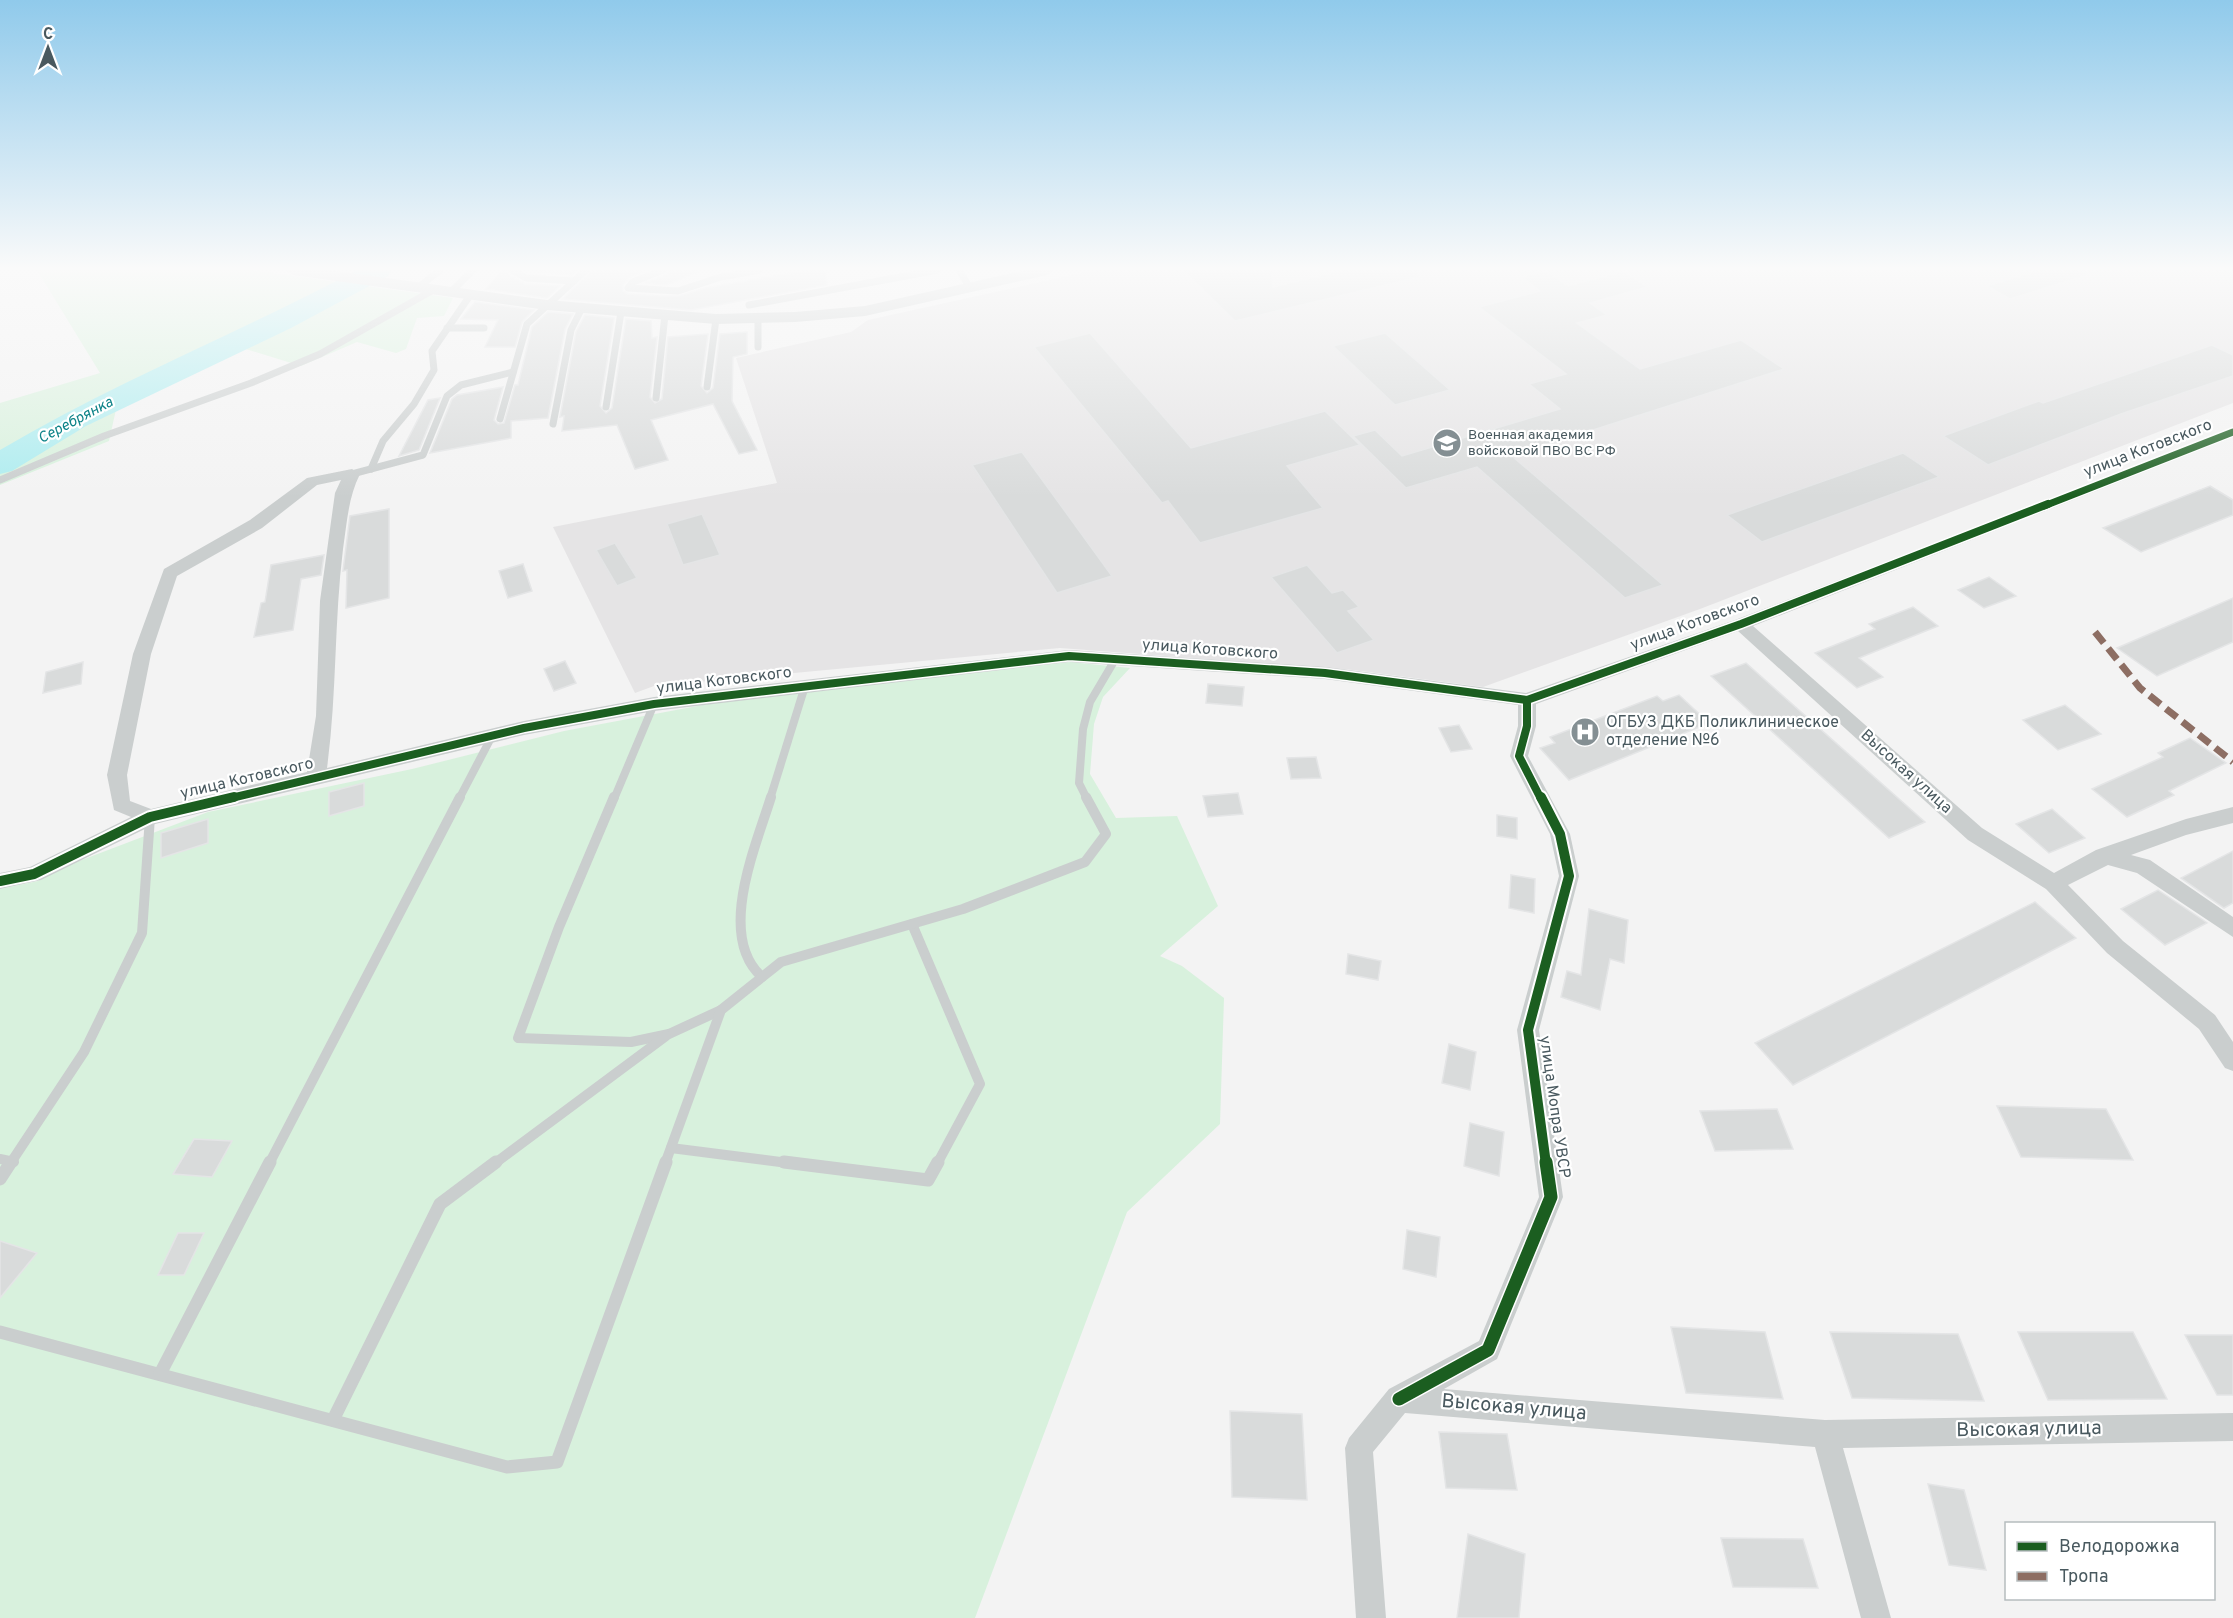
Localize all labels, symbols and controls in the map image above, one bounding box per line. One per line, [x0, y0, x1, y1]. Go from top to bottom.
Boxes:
north arrow [18, 18, 78, 78]
text: С [43, 25, 53, 45]
water label: Серебрянка [35, 393, 117, 449]
street label: улица Котовского [2081, 415, 2215, 483]
school or university icon: Военная академия войсковой ПВО ВС РФ [1431, 427, 1463, 459]
place label: Военная академия войсковой ПВО ВС РФ [1468, 427, 1616, 460]
street label: улица Котовского [1628, 590, 1762, 656]
street label: улица Котовского [1141, 635, 1279, 665]
street label: улица Котовского [655, 663, 793, 699]
place label: ОГБУЗ ДКБ Поликлиническое отделение №6 [1606, 713, 1839, 751]
hospital icon: ОГБУЗ ДКБ Поликлиническое отделение №6 [1569, 716, 1601, 748]
street label: Высокая улица [1856, 726, 1956, 818]
street label: улица Котовского [178, 754, 316, 804]
street label: улица Мопра УВСР [1534, 1034, 1574, 1180]
street label: Высокая улица [1440, 1389, 1588, 1427]
street label: Высокая улица [1956, 1416, 2102, 1444]
legend [2005, 1522, 2215, 1600]
text: Велодорожка [2059, 1536, 2179, 1559]
text: Тропа [2059, 1566, 2108, 1589]

